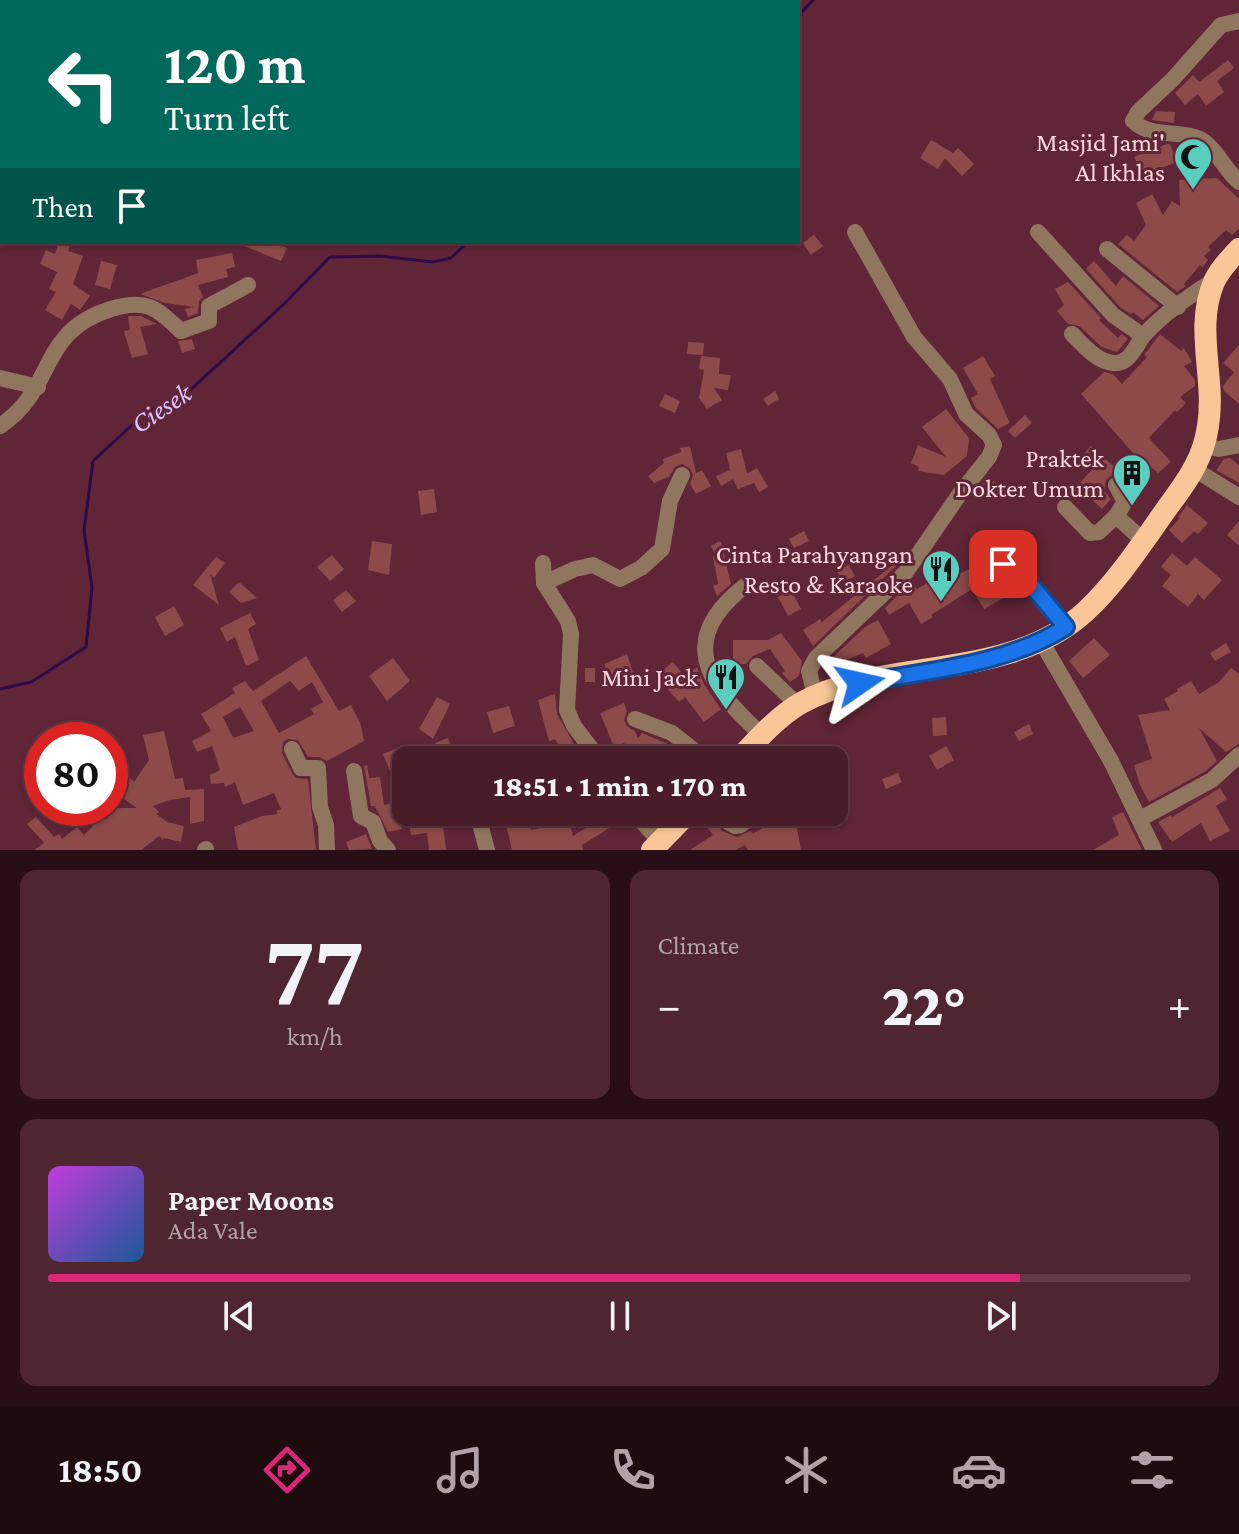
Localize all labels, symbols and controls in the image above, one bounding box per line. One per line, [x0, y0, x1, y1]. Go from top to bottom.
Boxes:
icon: left [32, 32, 136, 136]
text: 120 m [164, 33, 306, 95]
text: Turn left [164, 98, 289, 138]
place label: Masjid Jami' Al Ikhlas [1036, 128, 1165, 187]
mosque icon: Masjid Jami' Al Ikhlas [1172, 136, 1214, 191]
icon: arrive [110, 184, 154, 228]
text: Then [32, 190, 94, 223]
water label: Ciesek [125, 376, 199, 439]
place label: Praktek Dokter Umum [955, 444, 1105, 503]
building icon: Praktek Dokter Umum [1111, 452, 1153, 507]
pin [969, 530, 1037, 598]
place label: Cinta Parahyangan Resto & Karaoke [716, 540, 913, 599]
icon: arrive [981, 542, 1025, 586]
restaurant icon: Cinta Parahyangan Resto & Karaoke [920, 548, 962, 603]
position arrow [818, 641, 902, 725]
restaurant icon: Mini Jack [705, 656, 747, 711]
place label: Mini Jack [601, 663, 699, 692]
speed limit sign: 80 [24, 722, 128, 826]
text: 18:51 · 1 min · 170 m [493, 769, 747, 802]
text: 77 [265, 912, 365, 1027]
text: Climate [658, 931, 739, 960]
text: 22° [882, 971, 967, 1038]
text: − [658, 981, 681, 1029]
text: + [1168, 981, 1191, 1029]
text: km/h [287, 1022, 343, 1051]
text: Paper Moons [168, 1183, 334, 1216]
text: Ada Vale [168, 1216, 257, 1245]
icon: previous [217, 1294, 261, 1338]
icon: pause [598, 1294, 642, 1338]
icon: next [979, 1294, 1023, 1338]
icon: directions [259, 1442, 315, 1498]
icon: music [432, 1442, 488, 1498]
icon: phone [605, 1442, 661, 1498]
icon: climate [778, 1442, 834, 1498]
icon: car [951, 1442, 1007, 1498]
icon: filters [1124, 1442, 1180, 1498]
text: 18:50 [59, 1450, 142, 1490]

